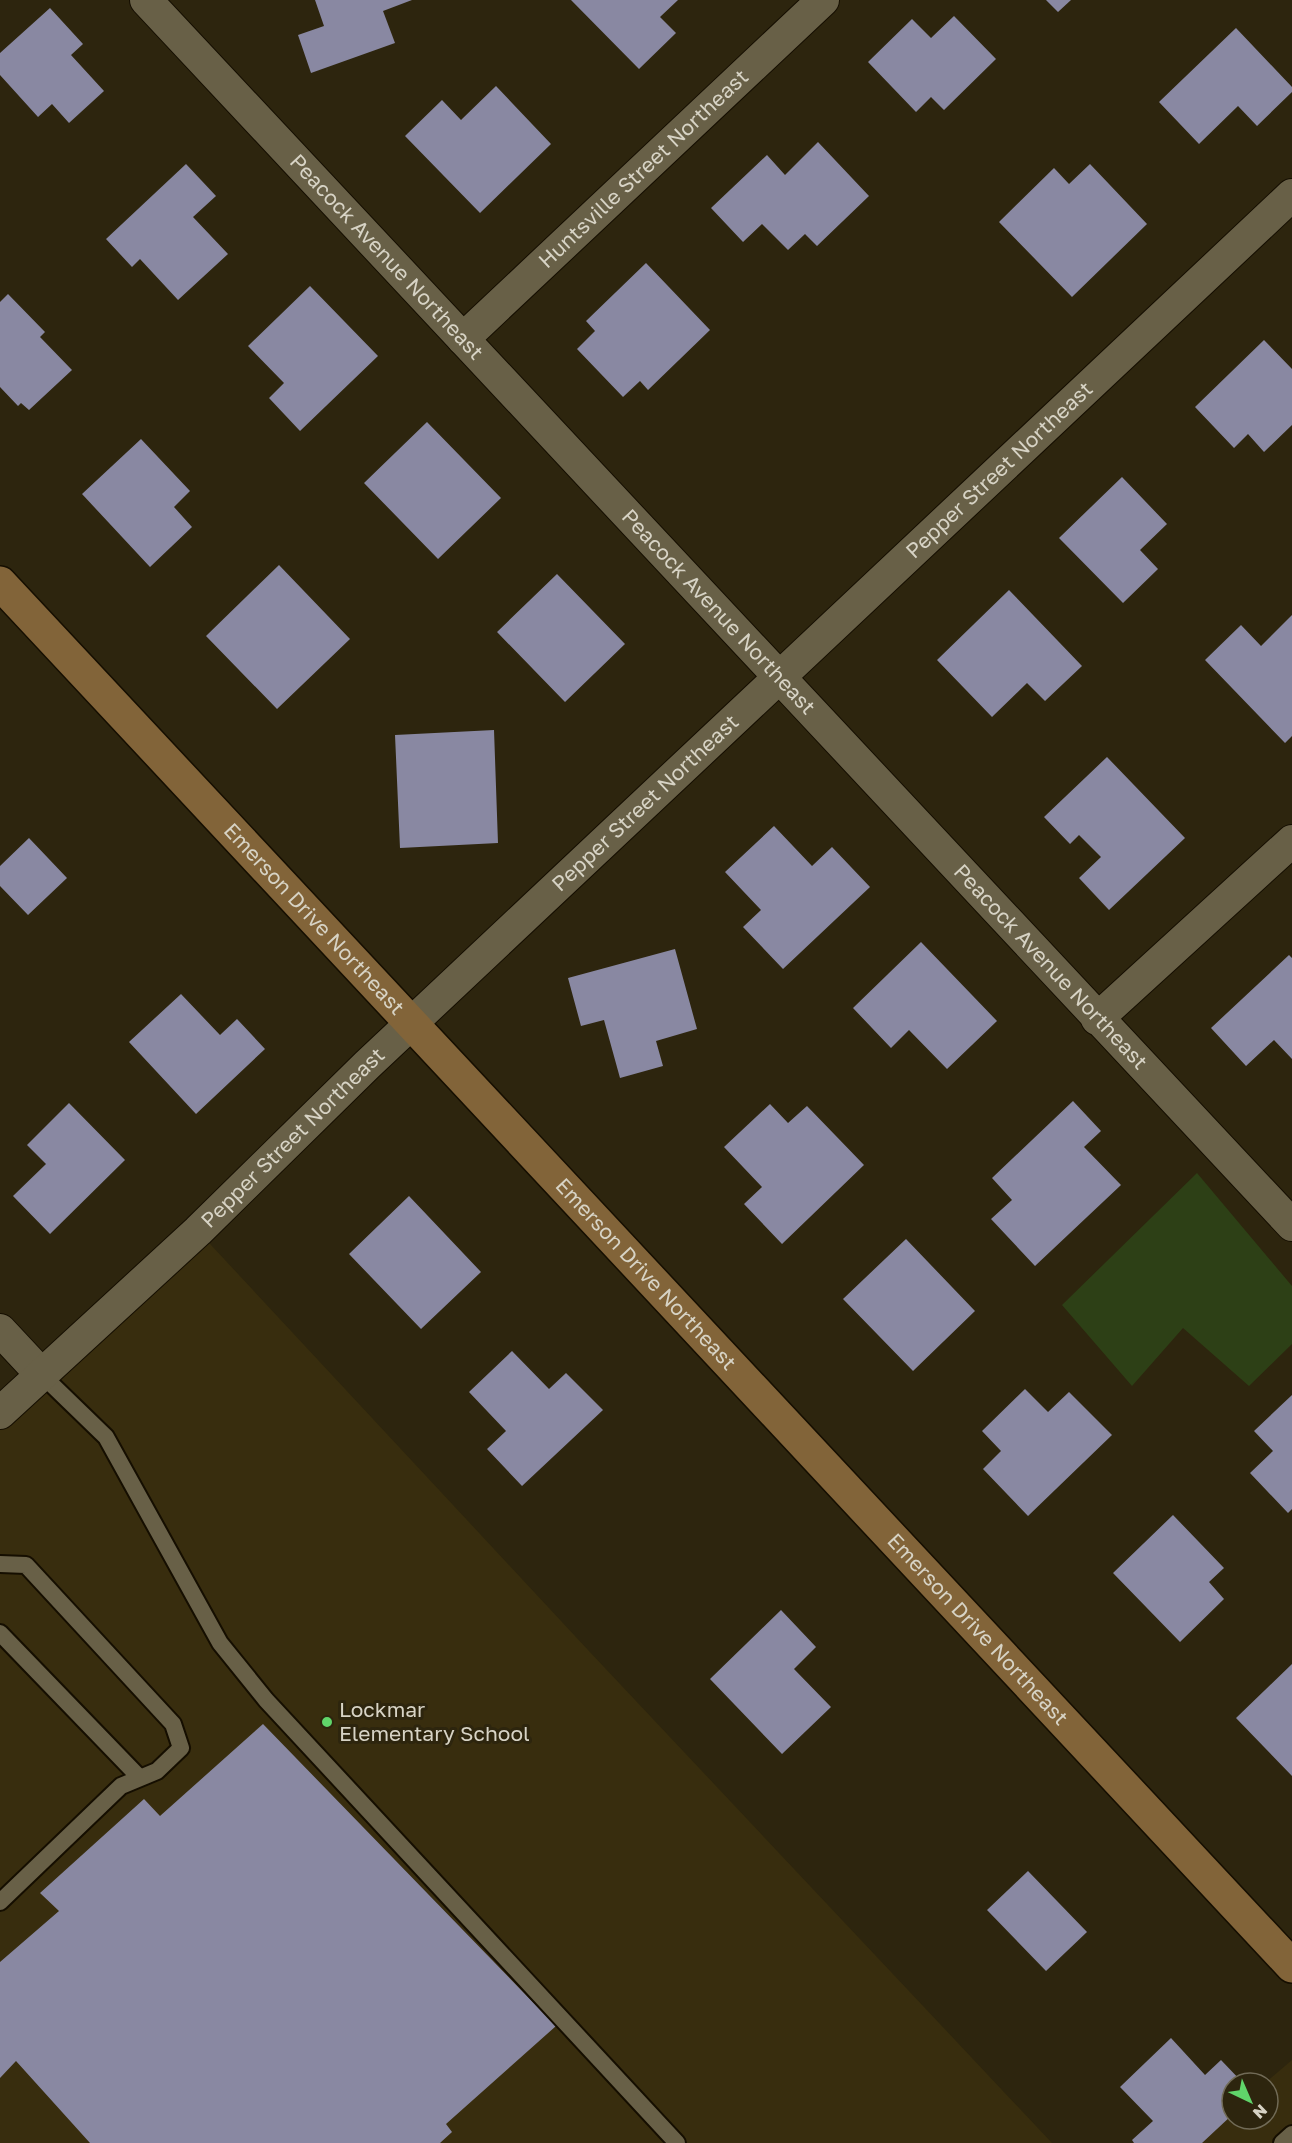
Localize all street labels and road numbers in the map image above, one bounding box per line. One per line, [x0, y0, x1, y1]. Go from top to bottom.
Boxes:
street label: Huntsville Street Northeast [533, 63, 753, 273]
street label: Peacock Avenue Northeast [285, 148, 490, 364]
street label: Pepper Street Northeast [900, 375, 1098, 563]
street label: Peacock Avenue Northeast [617, 503, 822, 719]
street label: Pepper Street Northeast [546, 708, 743, 896]
street label: Emerson Drive Northeast [219, 817, 411, 1020]
street label: Peacock Avenue Northeast [949, 858, 1154, 1074]
street label: Pepper Street Northeast [195, 1041, 389, 1233]
street label: Emerson Drive Northeast [551, 1172, 742, 1375]
street label: Emerson Drive Northeast [882, 1527, 1074, 1730]

